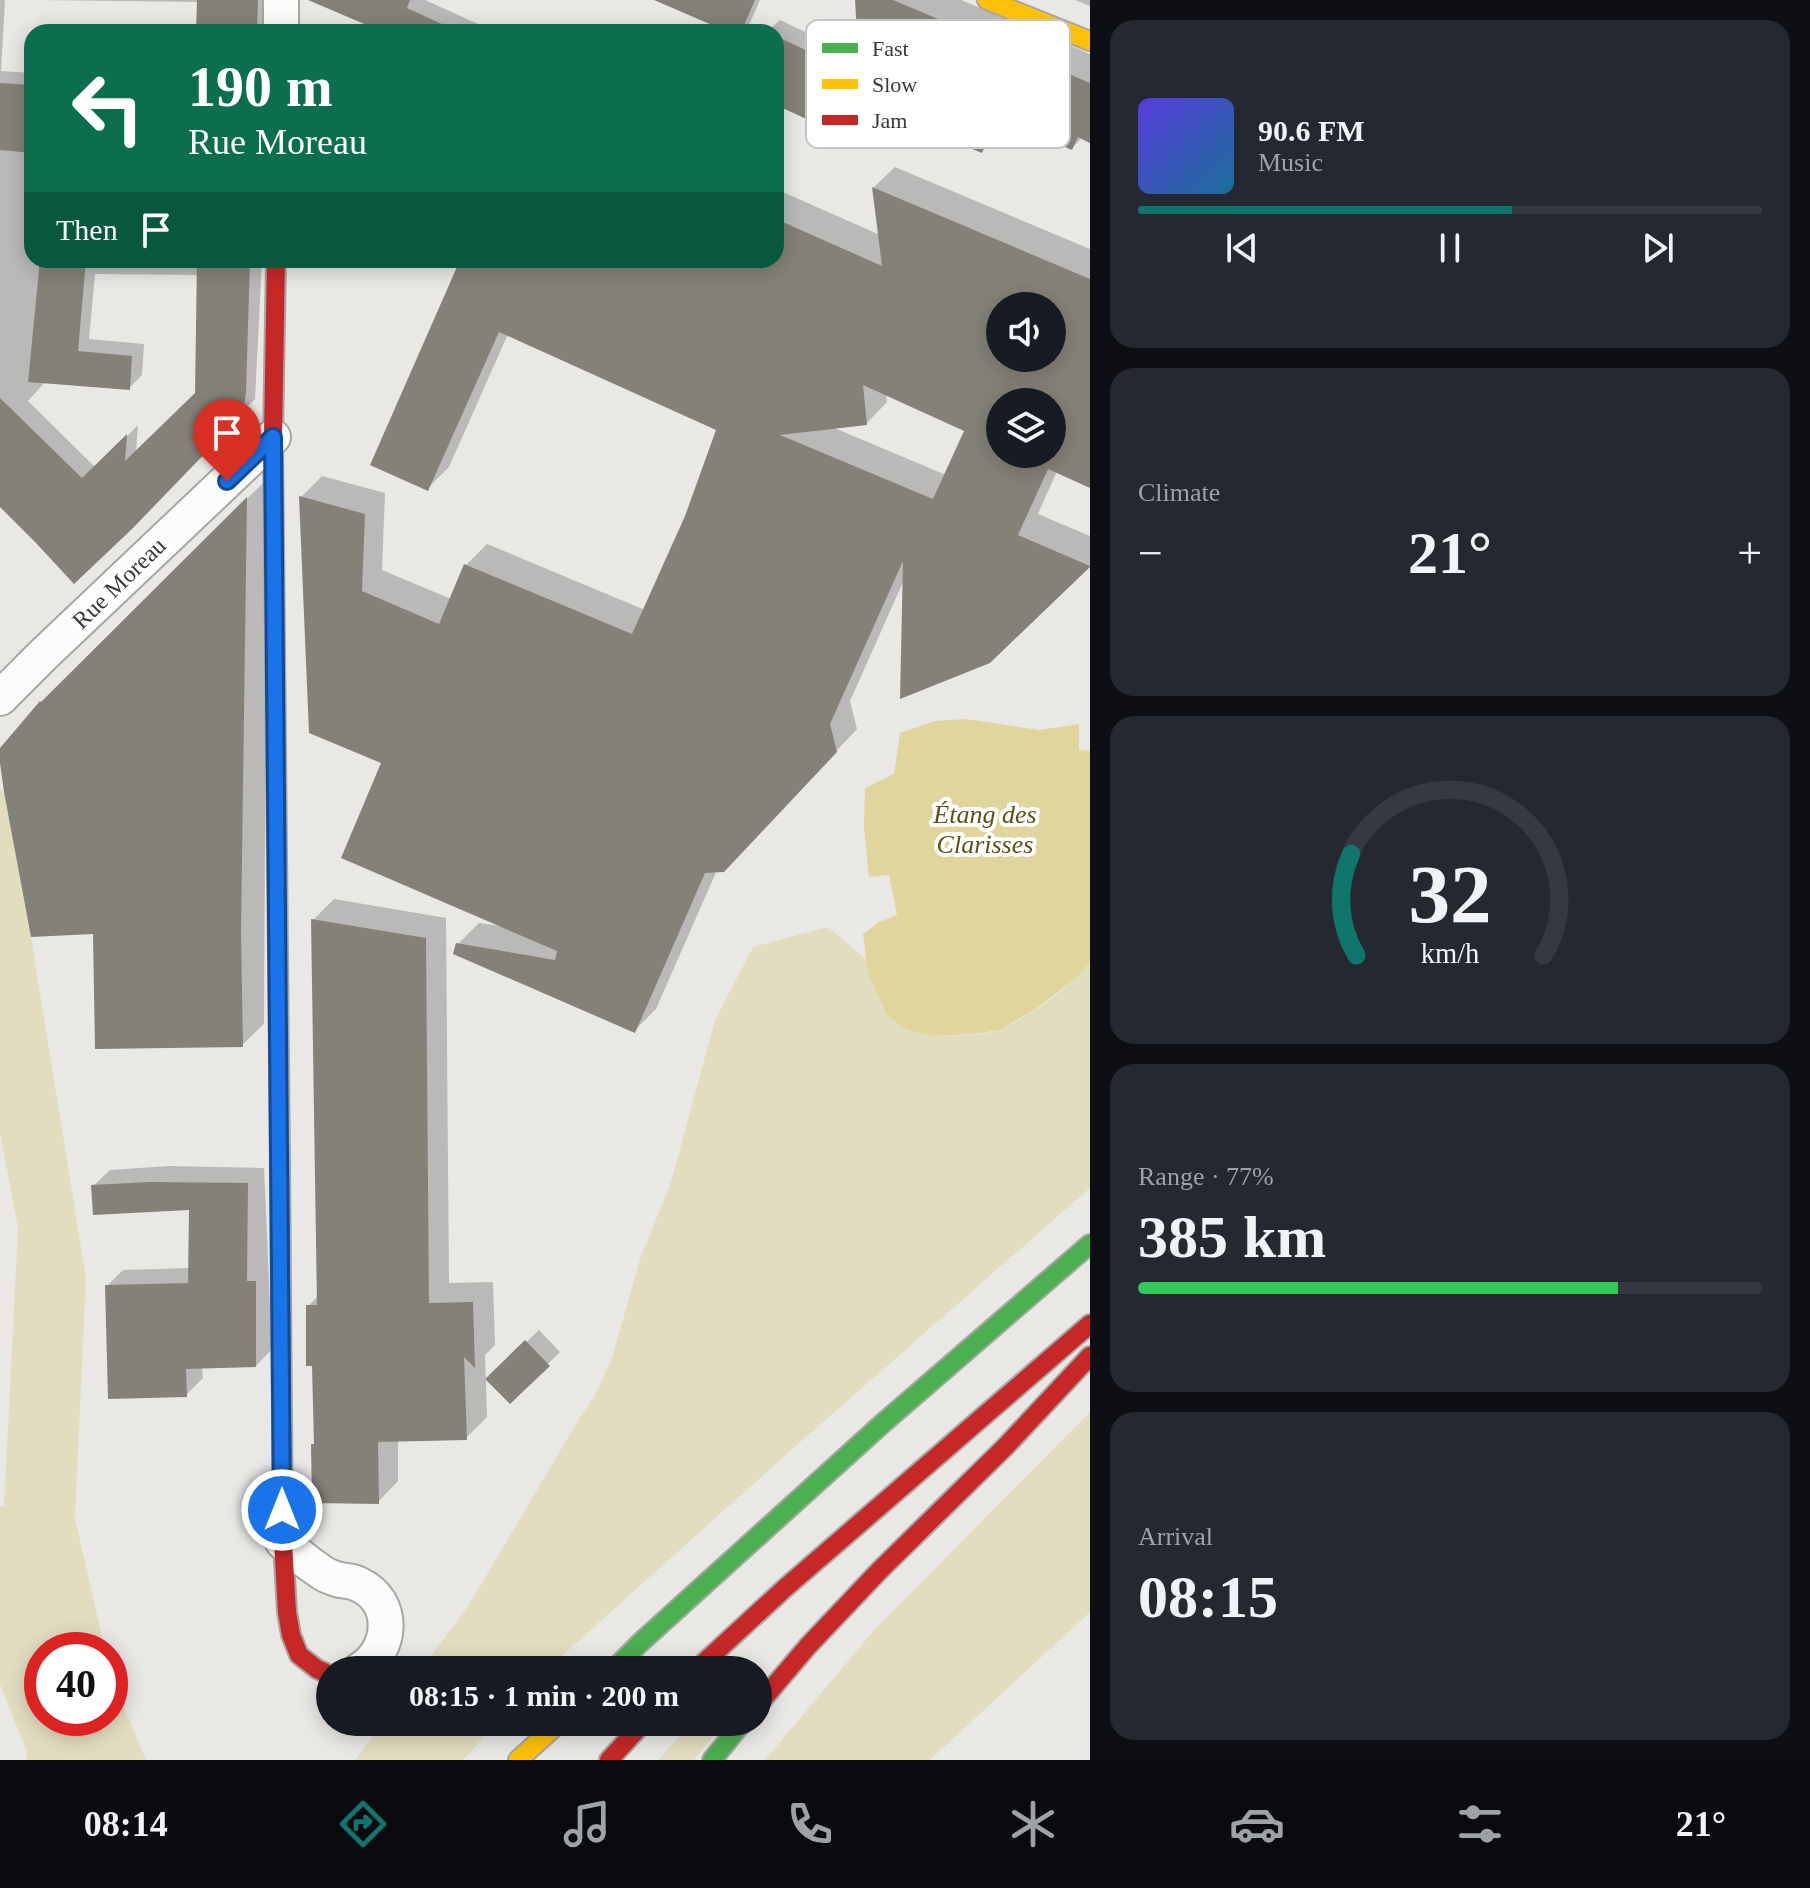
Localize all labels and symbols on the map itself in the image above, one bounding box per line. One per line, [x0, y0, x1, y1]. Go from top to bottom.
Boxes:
legend [806, 20, 1070, 148]
text: Fast [872, 36, 909, 61]
text: Slow [872, 72, 917, 97]
text: Jam [872, 108, 907, 133]
pin [193, 399, 261, 481]
street label: Rue Moreau [67, 532, 171, 634]
water label: Étang des Clarisses [932, 800, 1037, 859]
position arrow [240, 1468, 324, 1552]
speed limit sign: 40 [24, 1632, 128, 1736]

